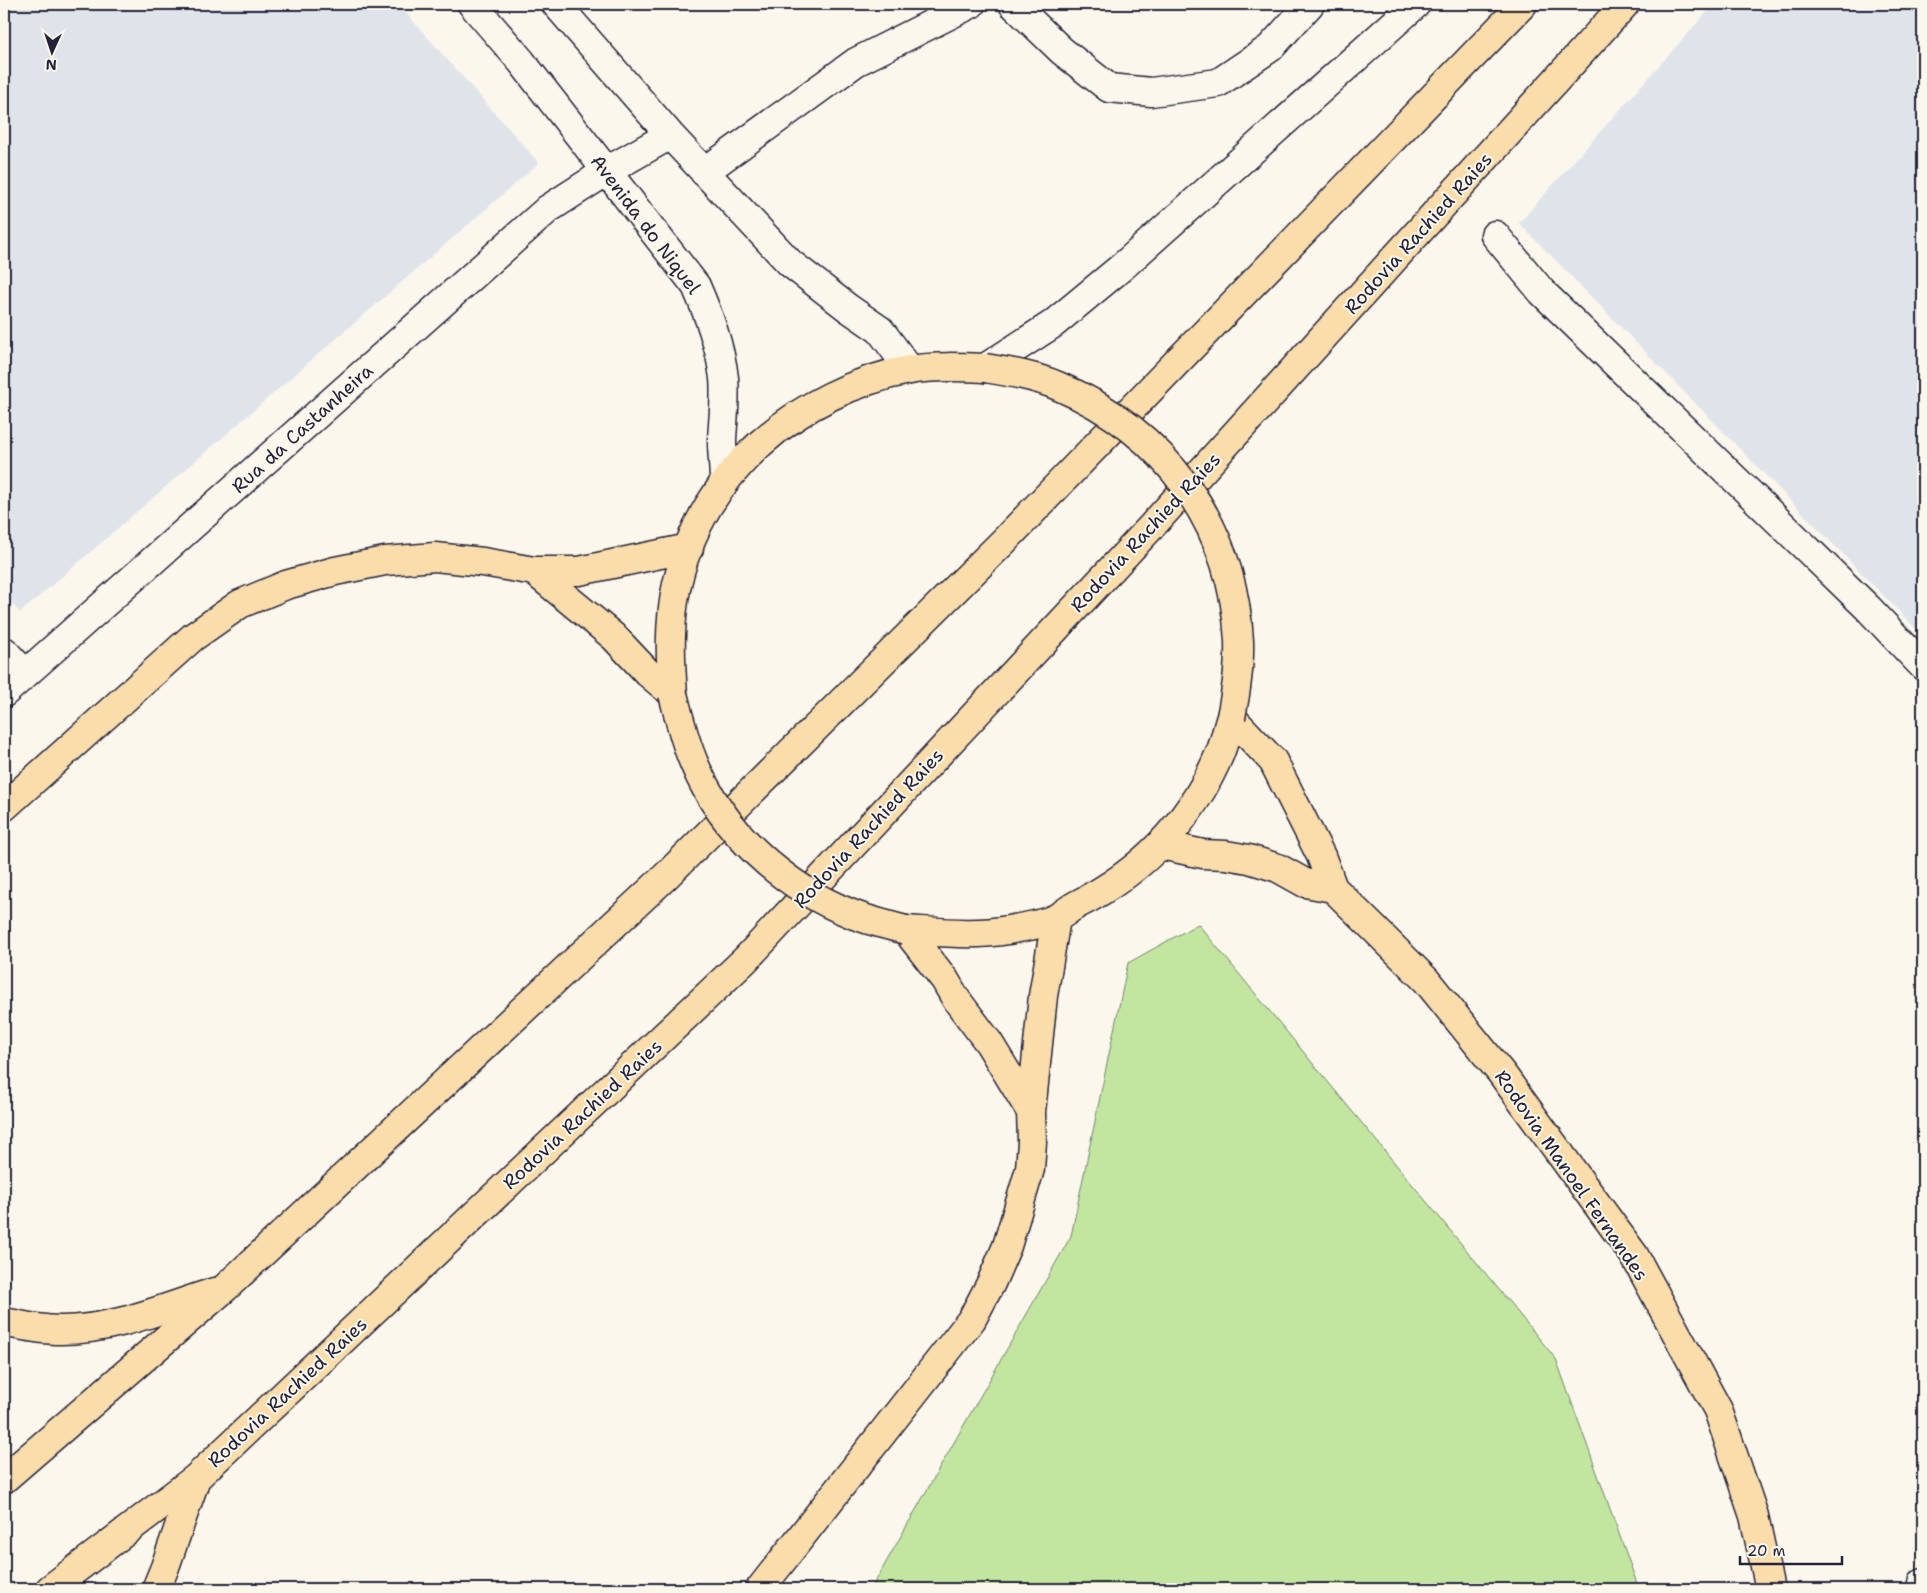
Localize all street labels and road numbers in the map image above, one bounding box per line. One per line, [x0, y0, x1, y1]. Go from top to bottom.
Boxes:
street label: Rodovia Rachied Raies [1339, 147, 1498, 320]
street label: Avenida do Niquel [585, 150, 706, 299]
street label: Rua da Castanheira [226, 358, 379, 499]
street label: Rodovia Rachied Raies [1065, 447, 1226, 617]
street label: Rodovia Rachied Raies [788, 743, 949, 913]
street label: Rodovia Rachied Raies [497, 1034, 667, 1195]
street label: Rodovia Manoel Fernandes [1489, 1065, 1654, 1286]
street label: Rodovia Rachied Raies [202, 1312, 372, 1473]

